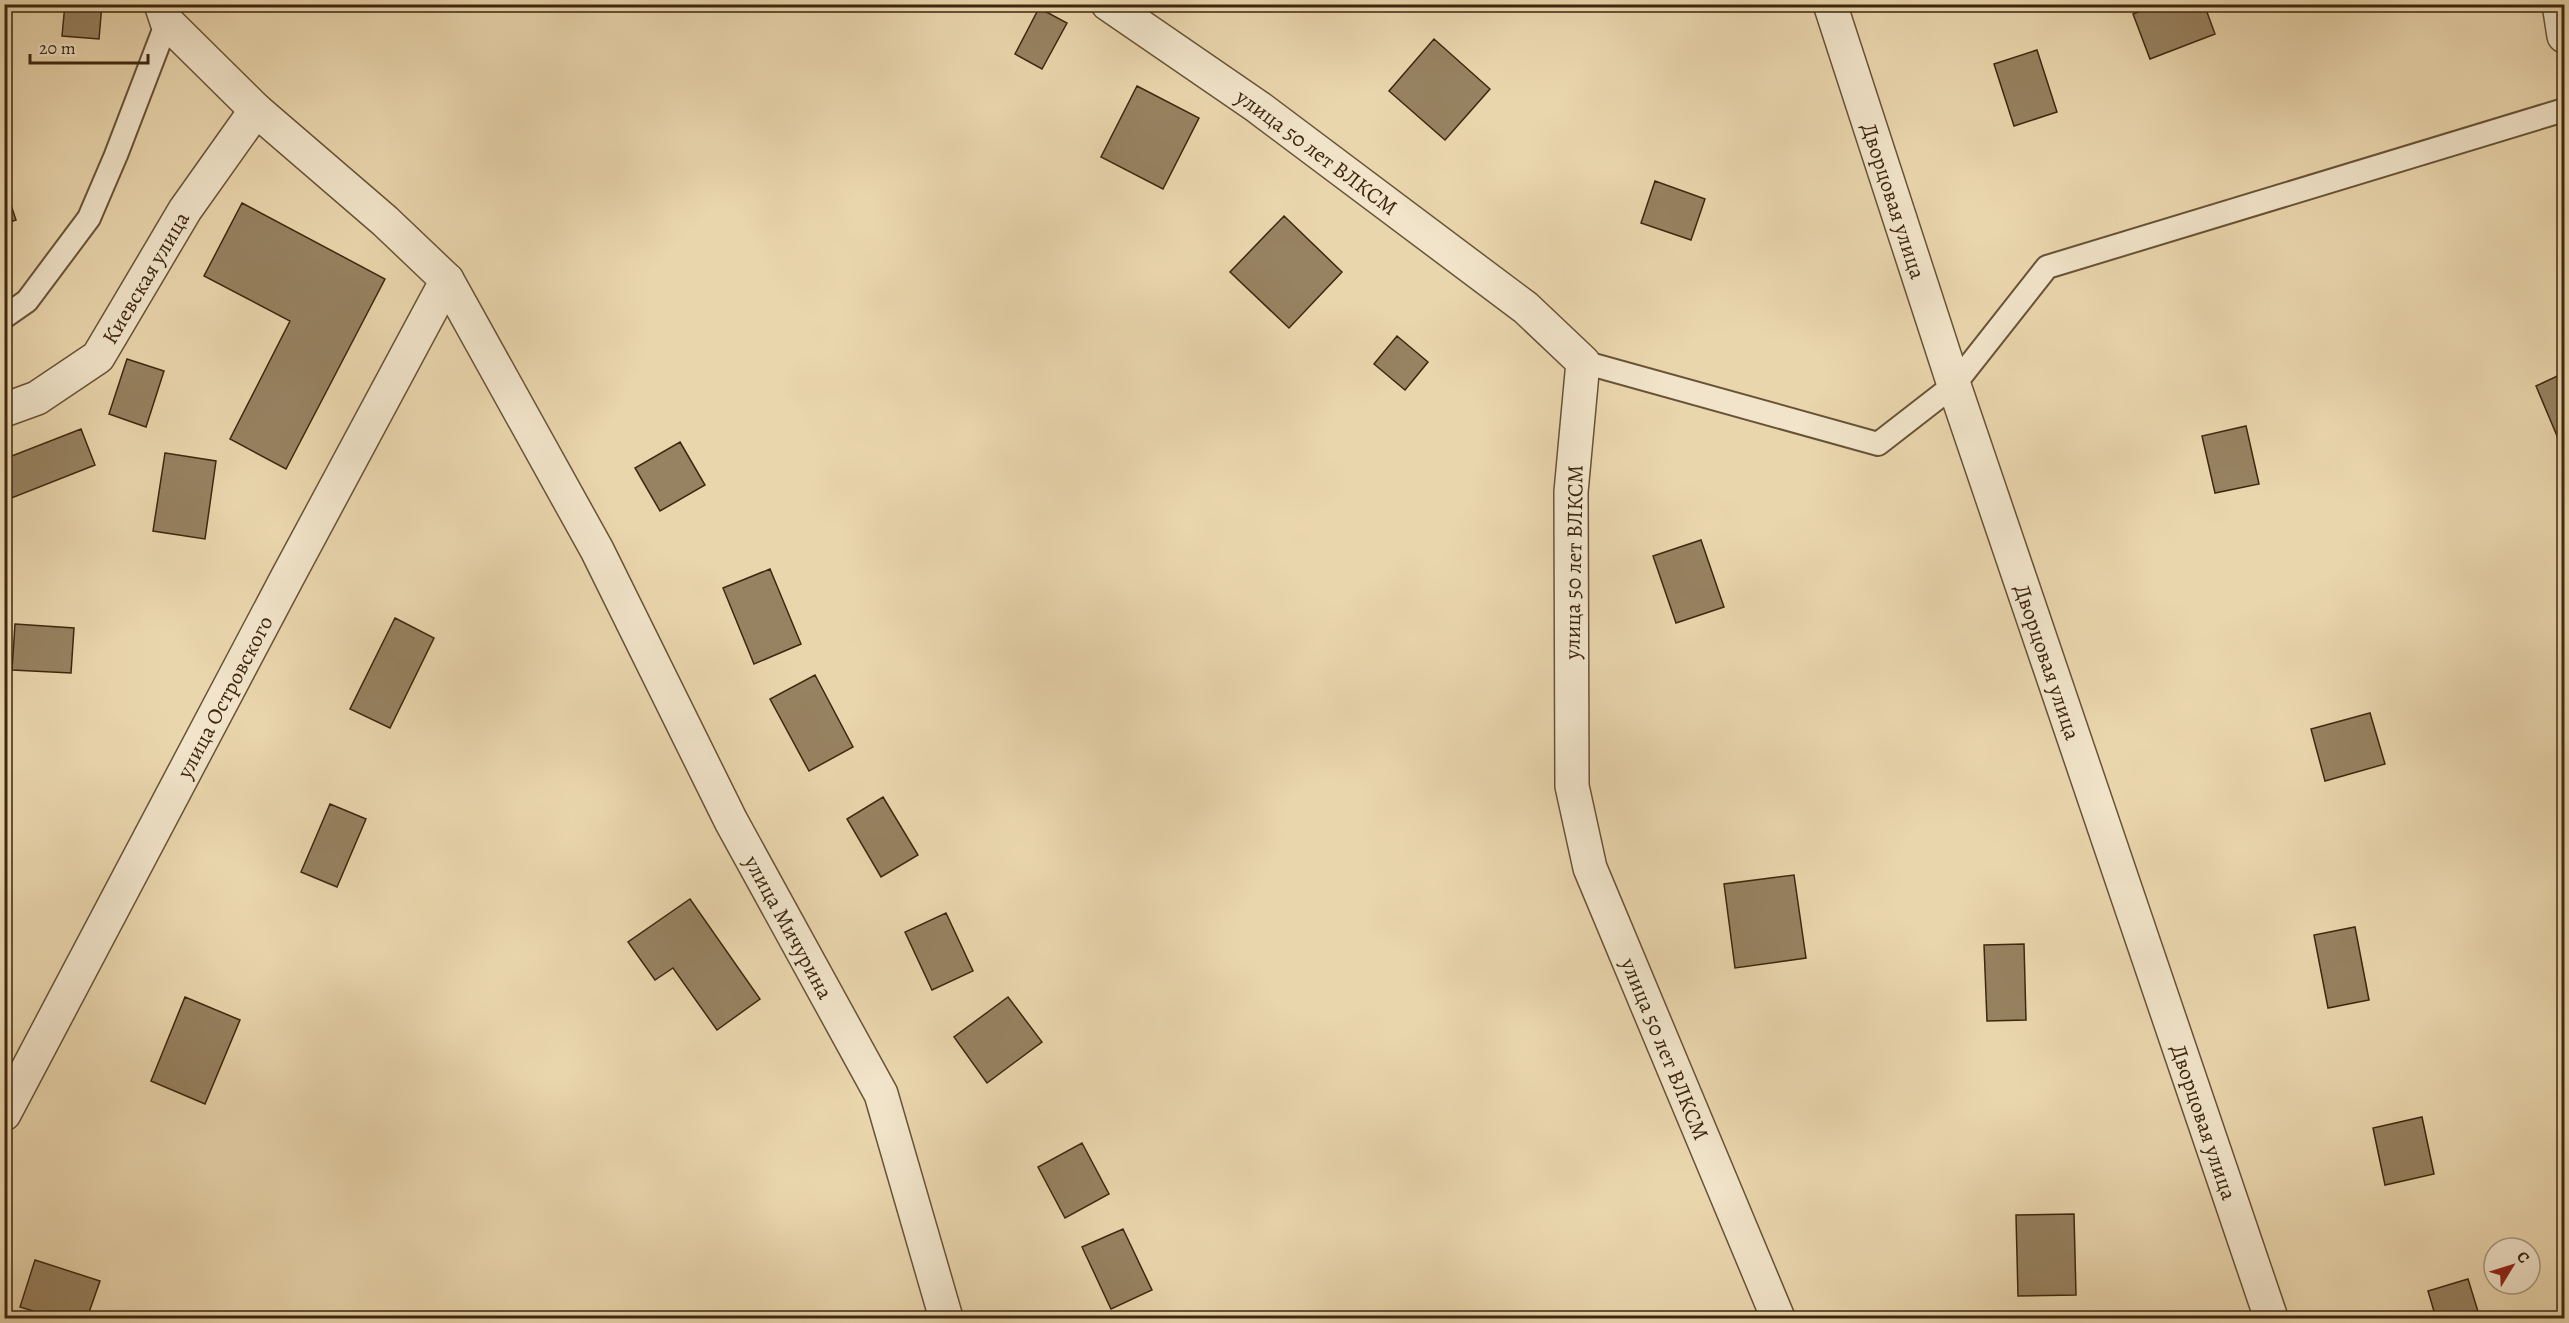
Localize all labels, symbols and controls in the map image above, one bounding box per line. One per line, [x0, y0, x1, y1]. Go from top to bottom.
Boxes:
scale bar [30, 27, 148, 65]
text: 20 m [39, 36, 76, 60]
street label: улица 50 лет ВЛКСМ [1229, 82, 1404, 223]
street label: Дворцовая улица [1854, 119, 1933, 284]
street label: Киевская улица [95, 205, 197, 350]
street label: улица 50 лет ВЛКСМ [1557, 464, 1591, 661]
street label: Дворцовая улица [2007, 580, 2088, 745]
street label: улица Островского [169, 610, 281, 785]
street label: улица Мичурина [736, 849, 840, 1005]
street label: улица 50 лет ВЛКСМ [1613, 953, 1716, 1145]
street label: Дворцовая улица [2163, 1041, 2244, 1205]
north arrow [2482, 1236, 2542, 1296]
text: С [2511, 1247, 2535, 1268]

